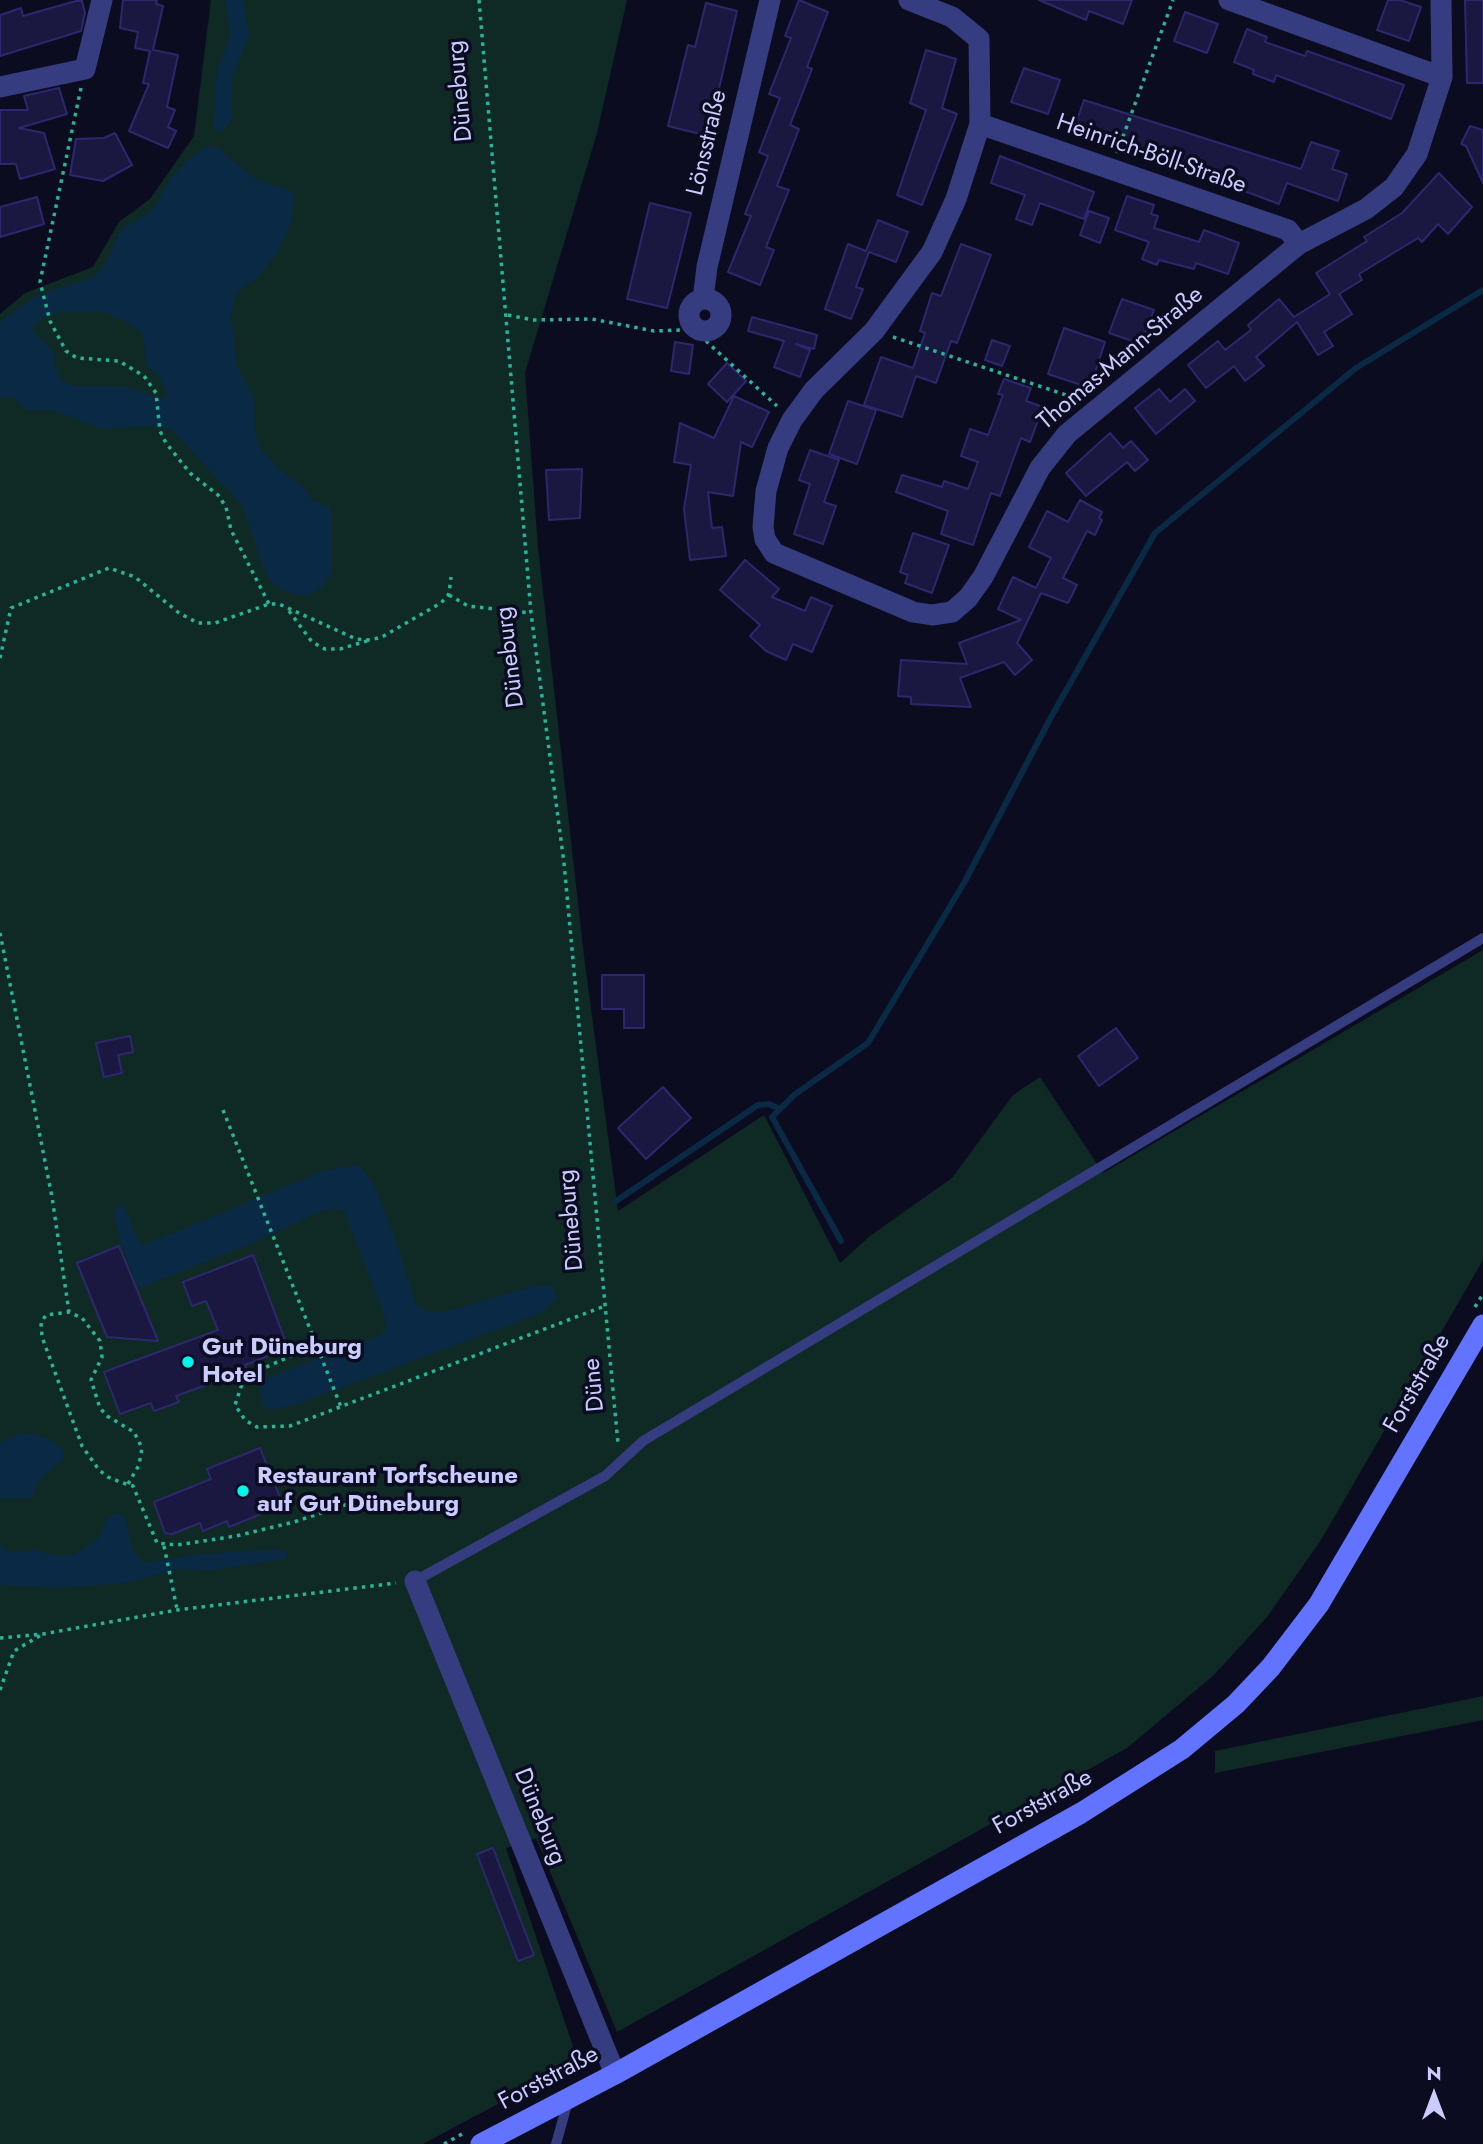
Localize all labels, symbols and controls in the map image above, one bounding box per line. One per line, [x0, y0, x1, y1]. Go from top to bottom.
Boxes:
street label: Düneburg [442, 39, 480, 143]
street label: Lönsstraße [682, 87, 734, 199]
street label: Heinrich-Böll-Straße [1052, 109, 1250, 201]
street label: Thomas-Mann-Straße [1032, 281, 1210, 437]
street label: Düneburg [491, 605, 531, 709]
street label: Düneburg [553, 1168, 591, 1272]
street label: Forststraße [1378, 1330, 1458, 1438]
place label: Gut Düneburg Hotel [202, 1334, 362, 1390]
marker: Gut Düneburg Hotel [180, 1354, 196, 1370]
street label: Düne [578, 1357, 612, 1413]
place label: Restaurant Torfscheune auf Gut Düneburg [257, 1463, 518, 1519]
marker: Restaurant Torfscheune auf Gut Düneburg [235, 1483, 251, 1499]
street label: Düneburg [507, 1764, 571, 1870]
street label: Forststraße [988, 1764, 1098, 1842]
street label: Forststraße [494, 2041, 604, 2117]
north arrow [1399, 2060, 1469, 2130]
text: N [1426, 2060, 1442, 2087]

